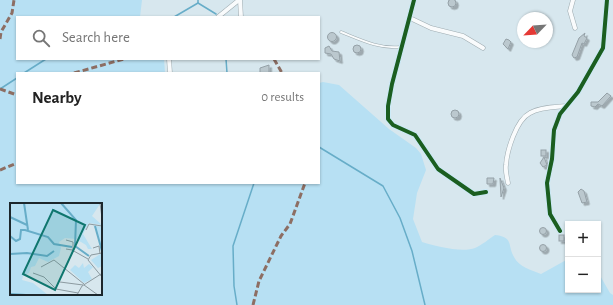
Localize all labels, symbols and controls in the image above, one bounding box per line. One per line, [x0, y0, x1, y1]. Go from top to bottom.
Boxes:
north arrow [517, 12, 553, 48]
search box [16, 16, 320, 60]
icon: search [30, 27, 52, 49]
text: Search here [62, 30, 130, 45]
text: Nearby [32, 89, 82, 106]
text: 0 results [261, 91, 304, 104]
inset map [10, 203, 102, 295]
map controls [565, 221, 601, 293]
button: + [565, 221, 601, 257]
button: − [565, 257, 601, 293]

